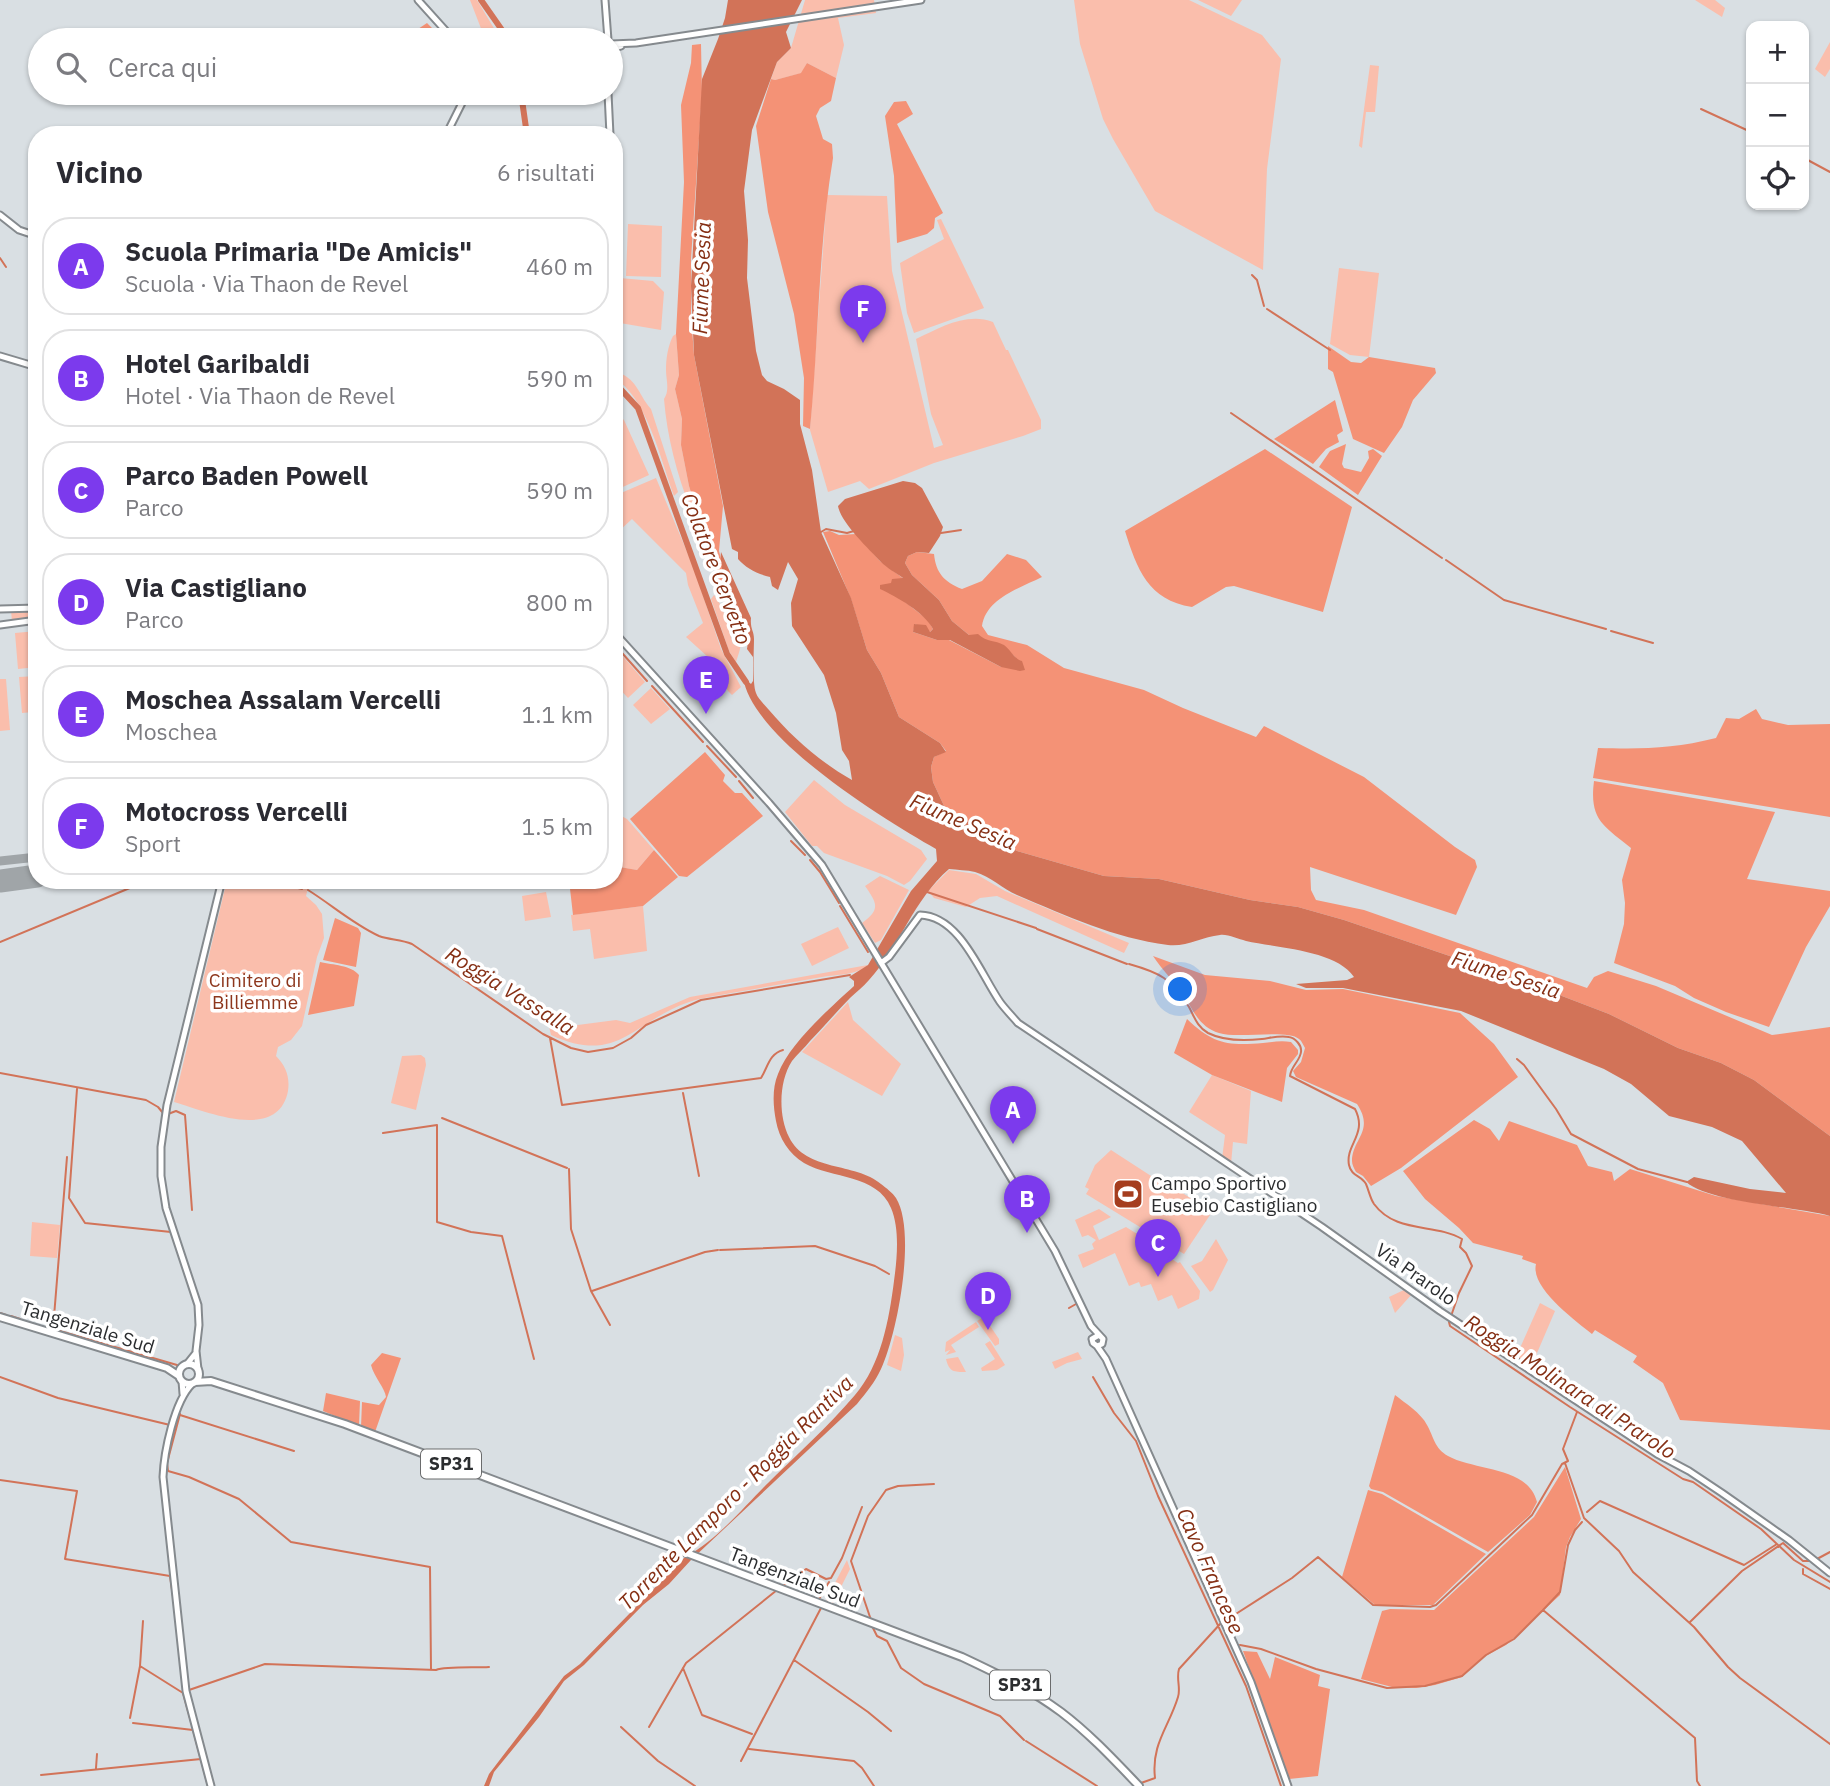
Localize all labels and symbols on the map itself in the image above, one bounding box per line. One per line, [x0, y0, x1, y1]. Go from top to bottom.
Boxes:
water label: Fiume Sesia [685, 221, 717, 335]
pin: F [840, 285, 886, 343]
water label: Colatore Cervetto [675, 489, 759, 648]
pin: E [683, 656, 729, 714]
water label: Fiume Sesia [906, 786, 1021, 856]
water label: Roggia Vassalla [441, 939, 580, 1041]
water label: Fiume Sesia [1448, 943, 1564, 1005]
park label: Cimitero di Billiemme [209, 968, 301, 1014]
your location [1163, 972, 1197, 1006]
pin: A [990, 1086, 1036, 1144]
place label: Campo Sportivo Eusebio Castigliano [1151, 1171, 1317, 1217]
pin: B [1004, 1175, 1050, 1233]
sports icon: Campo Sportivo Eusebio Castigliano [1111, 1177, 1145, 1211]
pin: C [1135, 1219, 1181, 1277]
street label: Via Prarolo [1371, 1238, 1461, 1310]
pin: D [965, 1272, 1011, 1330]
street label: Tangenziale Sud [18, 1295, 158, 1359]
water label: Roggia Molinara di Prarolo [1459, 1307, 1682, 1465]
water label: Torrente Lamporo - Roggia Rantiva [612, 1369, 859, 1616]
road number: SP31 [421, 1450, 481, 1478]
water label: Cavo Francese [1171, 1503, 1251, 1638]
street label: Tangenziale Sud [726, 1541, 864, 1613]
road number: SP31 [990, 1670, 1050, 1700]

